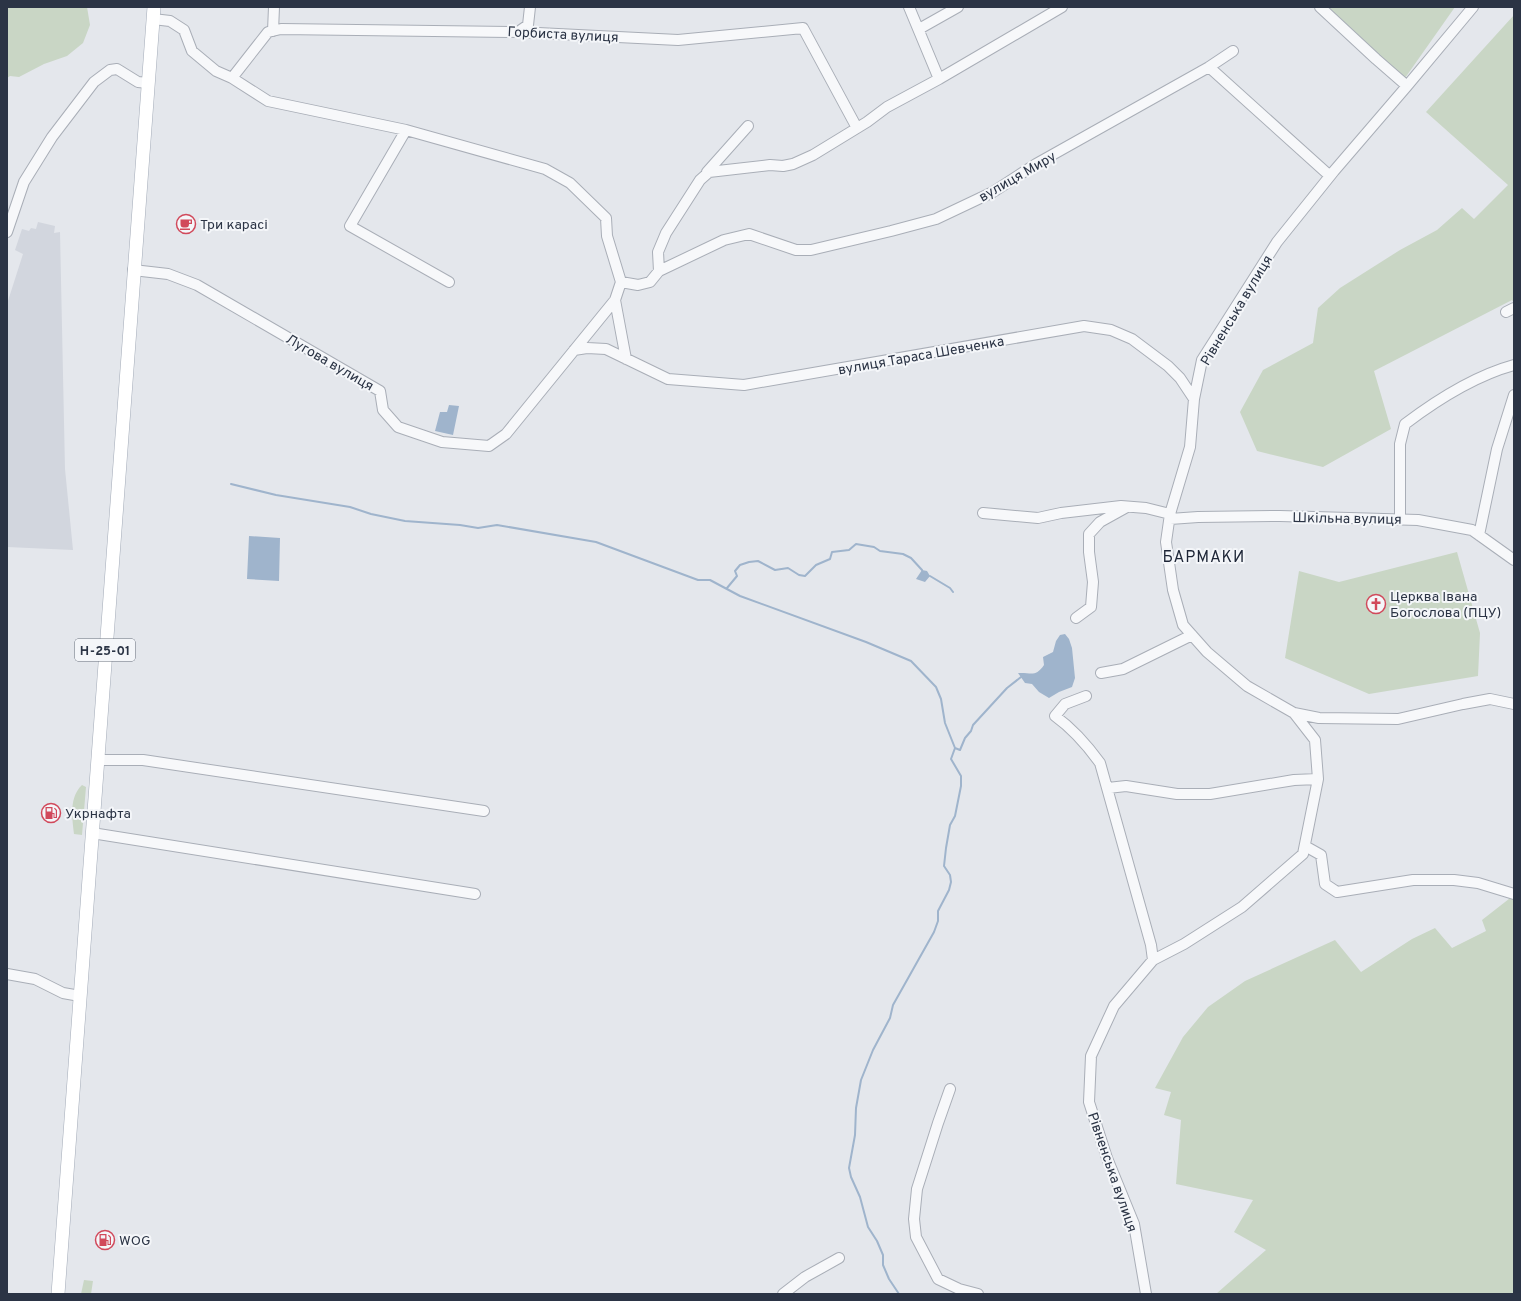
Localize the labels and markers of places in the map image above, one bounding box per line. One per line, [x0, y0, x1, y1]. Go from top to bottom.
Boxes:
cafe icon: Три карасі [175, 213, 197, 235]
place label: Три карасі [200, 217, 268, 234]
place label: Церква Івана Богослова (ПЦУ) [1390, 589, 1501, 622]
church icon: Церква Івана Богослова (ПЦУ) [1365, 593, 1387, 615]
fuel station icon: Укрнафта [40, 802, 62, 824]
place label: Укрнафта [65, 806, 131, 823]
fuel station icon: WOG [94, 1229, 116, 1251]
place label: WOG [119, 1233, 151, 1250]

